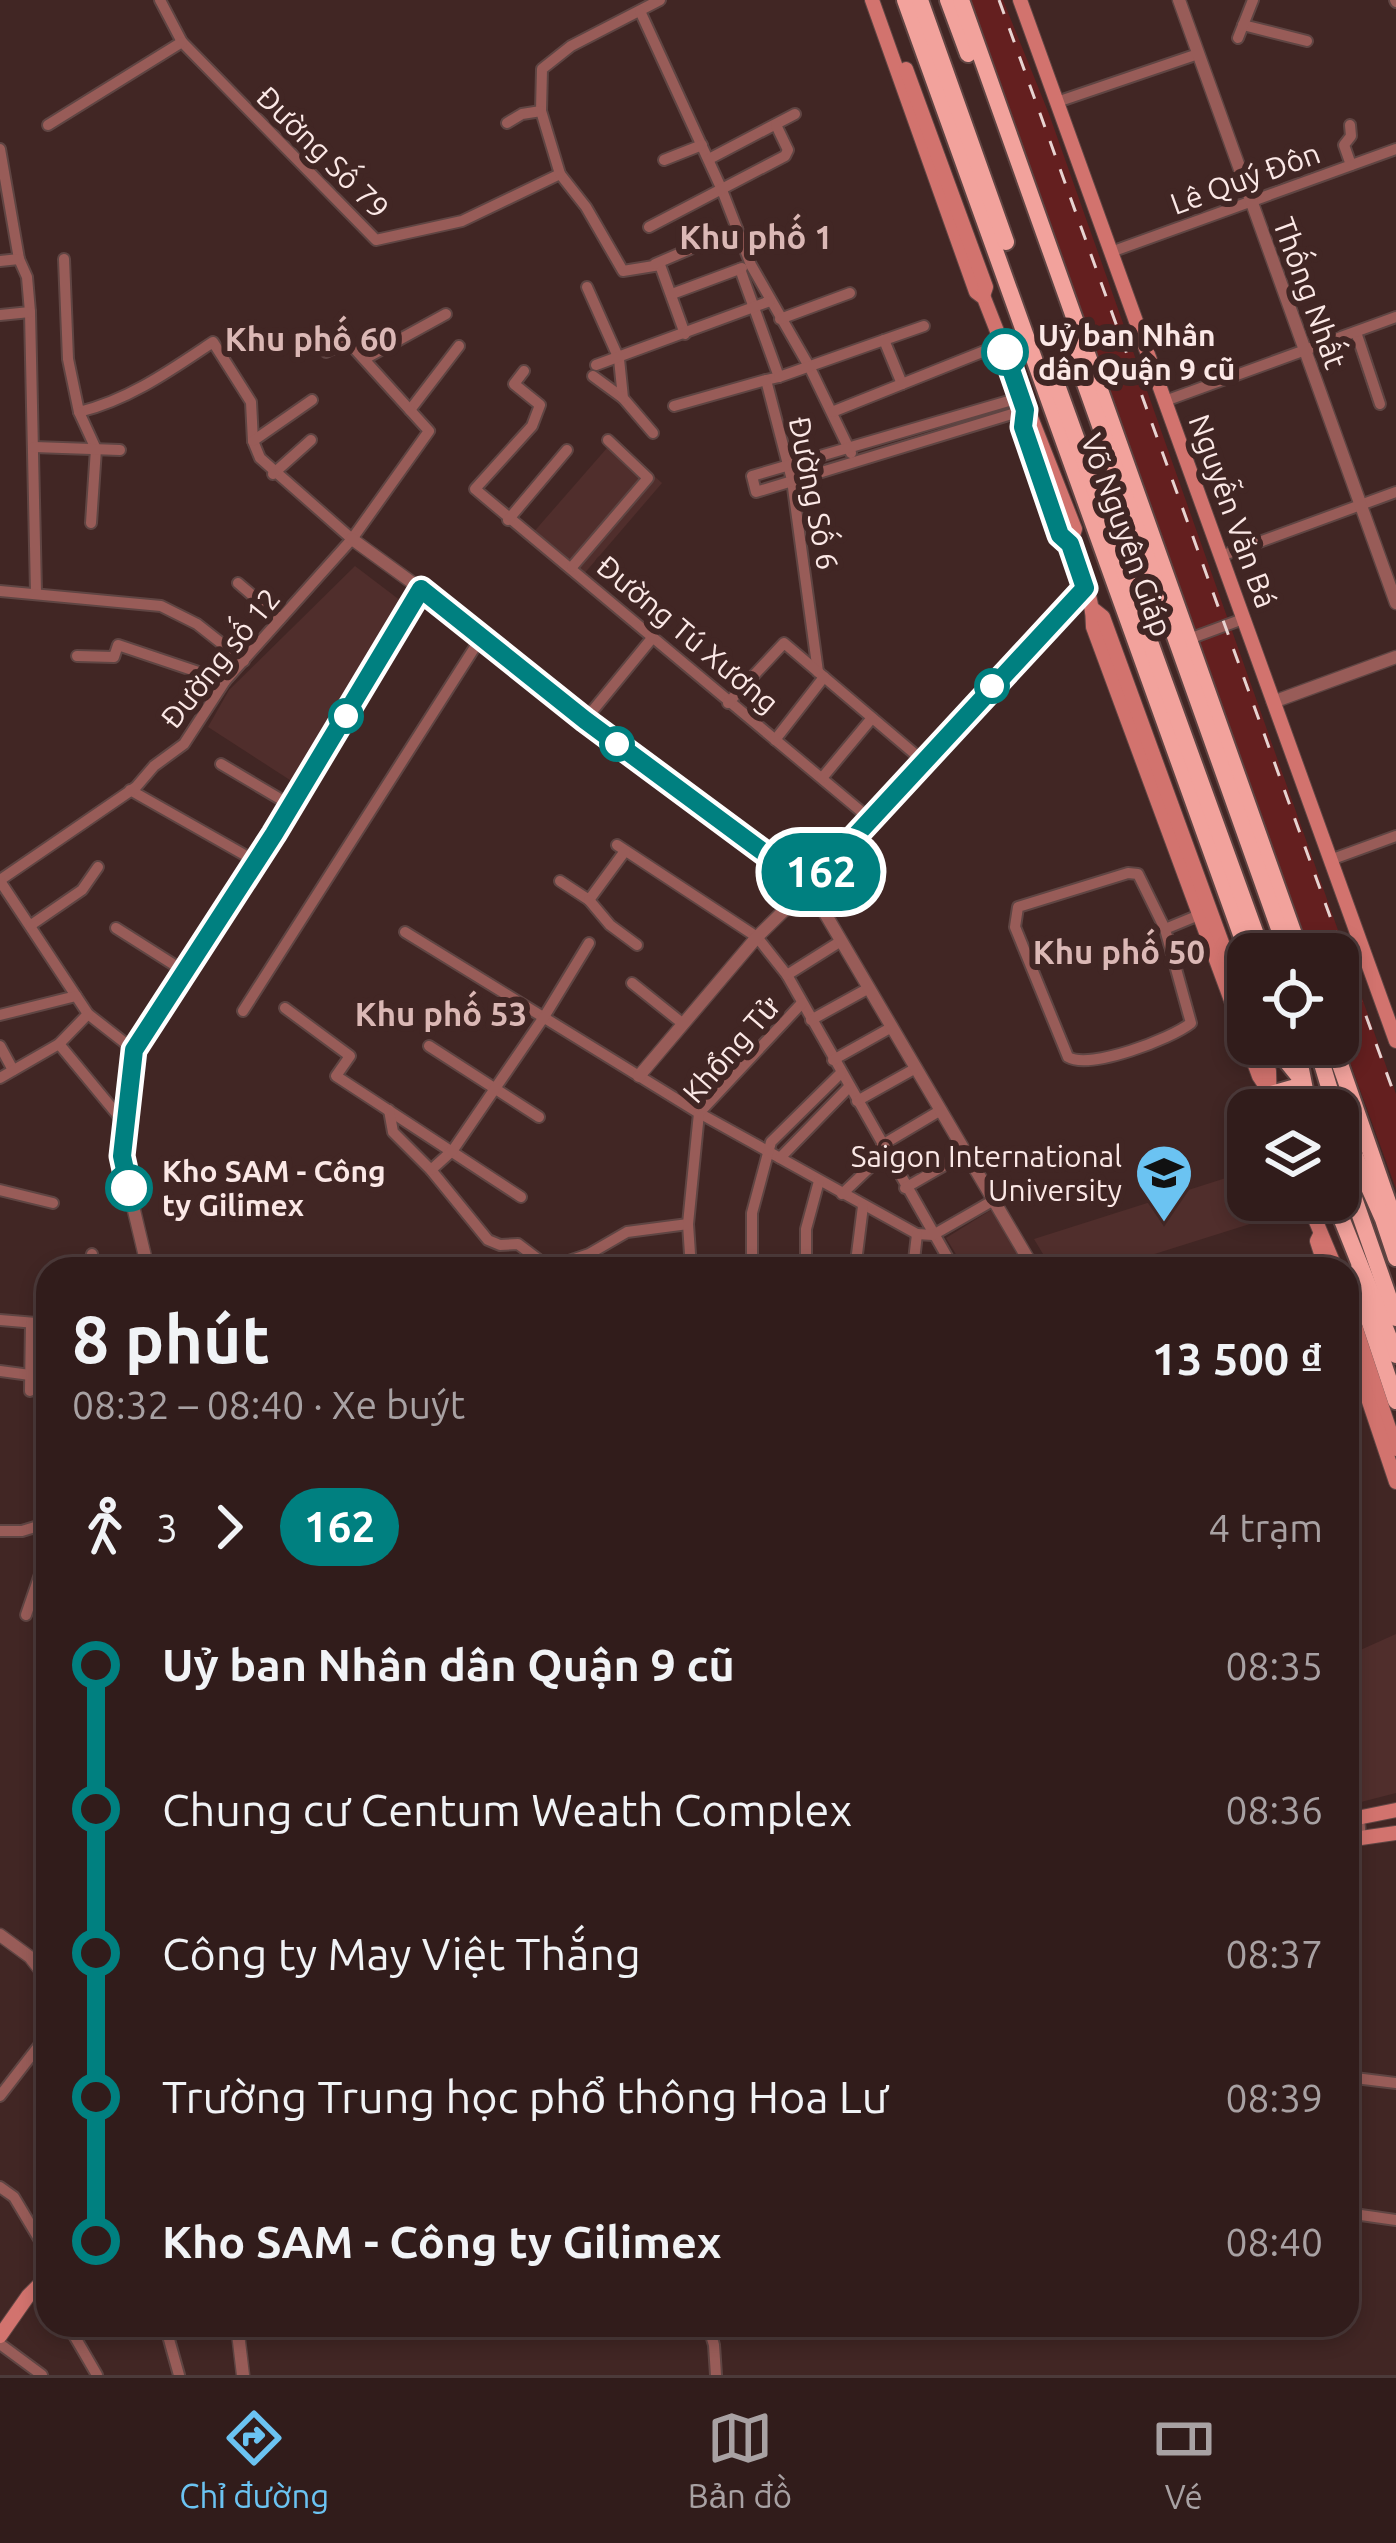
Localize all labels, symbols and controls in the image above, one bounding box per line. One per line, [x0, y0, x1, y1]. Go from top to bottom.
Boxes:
street label: Đường Số 79 [250, 77, 398, 225]
street label: Lê Quý Đôn [1166, 135, 1324, 221]
street label: Thống Nhất [1267, 212, 1356, 373]
district label: Khu phố 1 [679, 213, 833, 255]
district label: Khu phố 60 [225, 315, 397, 357]
place label: Uỷ ban Nhân dân Quận 9 cũ [1038, 318, 1235, 386]
marker: Uỷ ban Nhân dân Quận 9 cũ [983, 330, 1027, 374]
street label: Nguyễn Văn Bá [1182, 409, 1286, 612]
street label: Đường Số 6 [783, 413, 849, 572]
street label: Võ Nguyên Giáp [1075, 429, 1179, 641]
street label: Đường Tú Xương [590, 548, 786, 720]
street label: Đường số 12 [151, 579, 287, 735]
unlabelled marker [976, 670, 1008, 702]
unlabelled marker [330, 700, 362, 732]
unlabelled marker [601, 728, 633, 760]
line badge: 162 [752, 833, 890, 911]
text: 162 [785, 848, 857, 895]
district label: Khu phố 50 [1033, 928, 1205, 970]
map controls [1227, 933, 1359, 1221]
button: locate [1227, 933, 1359, 1065]
street label: Khổng Tử [675, 989, 787, 1109]
district label: Khu phố 53 [355, 990, 527, 1032]
button: layers [1227, 1089, 1359, 1221]
place label: Saigon International University [851, 1139, 1122, 1207]
school or university icon: Saigon International University [1133, 1142, 1195, 1224]
place label: Kho SAM - Công ty Gilimex [162, 1154, 386, 1222]
marker: Kho SAM - Công ty Gilimex [107, 1166, 151, 1210]
text: 8 phút [72, 1301, 270, 1375]
text: 13 500 ₫ [1152, 1333, 1323, 1384]
text: 08:32 – 08:40 · Xe buýt [72, 1383, 465, 1426]
icon: walk [72, 1494, 138, 1560]
icon: forward [196, 1494, 262, 1560]
text: 162 [304, 1503, 375, 1550]
text: 3 [156, 1506, 178, 1549]
text: 4 trạm [1208, 1506, 1323, 1549]
text: Uỷ ban Nhân dân Quận 9 cũ [162, 1639, 735, 1690]
text: 08:35 [1225, 1644, 1323, 1687]
text: Chung cư Centum Weath Complex [162, 1784, 852, 1835]
text: 08:36 [1225, 1788, 1323, 1831]
text: Công ty May Việt Thắng [162, 1928, 641, 1979]
text: 08:37 [1225, 1932, 1323, 1975]
text: Trường Trung học phổ thông Hoa Lư [162, 2071, 888, 2122]
text: 08:39 [1225, 2076, 1323, 2119]
text: Kho SAM - Công ty Gilimex [162, 2216, 721, 2267]
text: 08:40 [1225, 2220, 1323, 2263]
tab: Chỉ đường [179, 2405, 329, 2516]
tab: Bản đồ [688, 2405, 792, 2516]
tab: Vé [1151, 2406, 1217, 2515]

